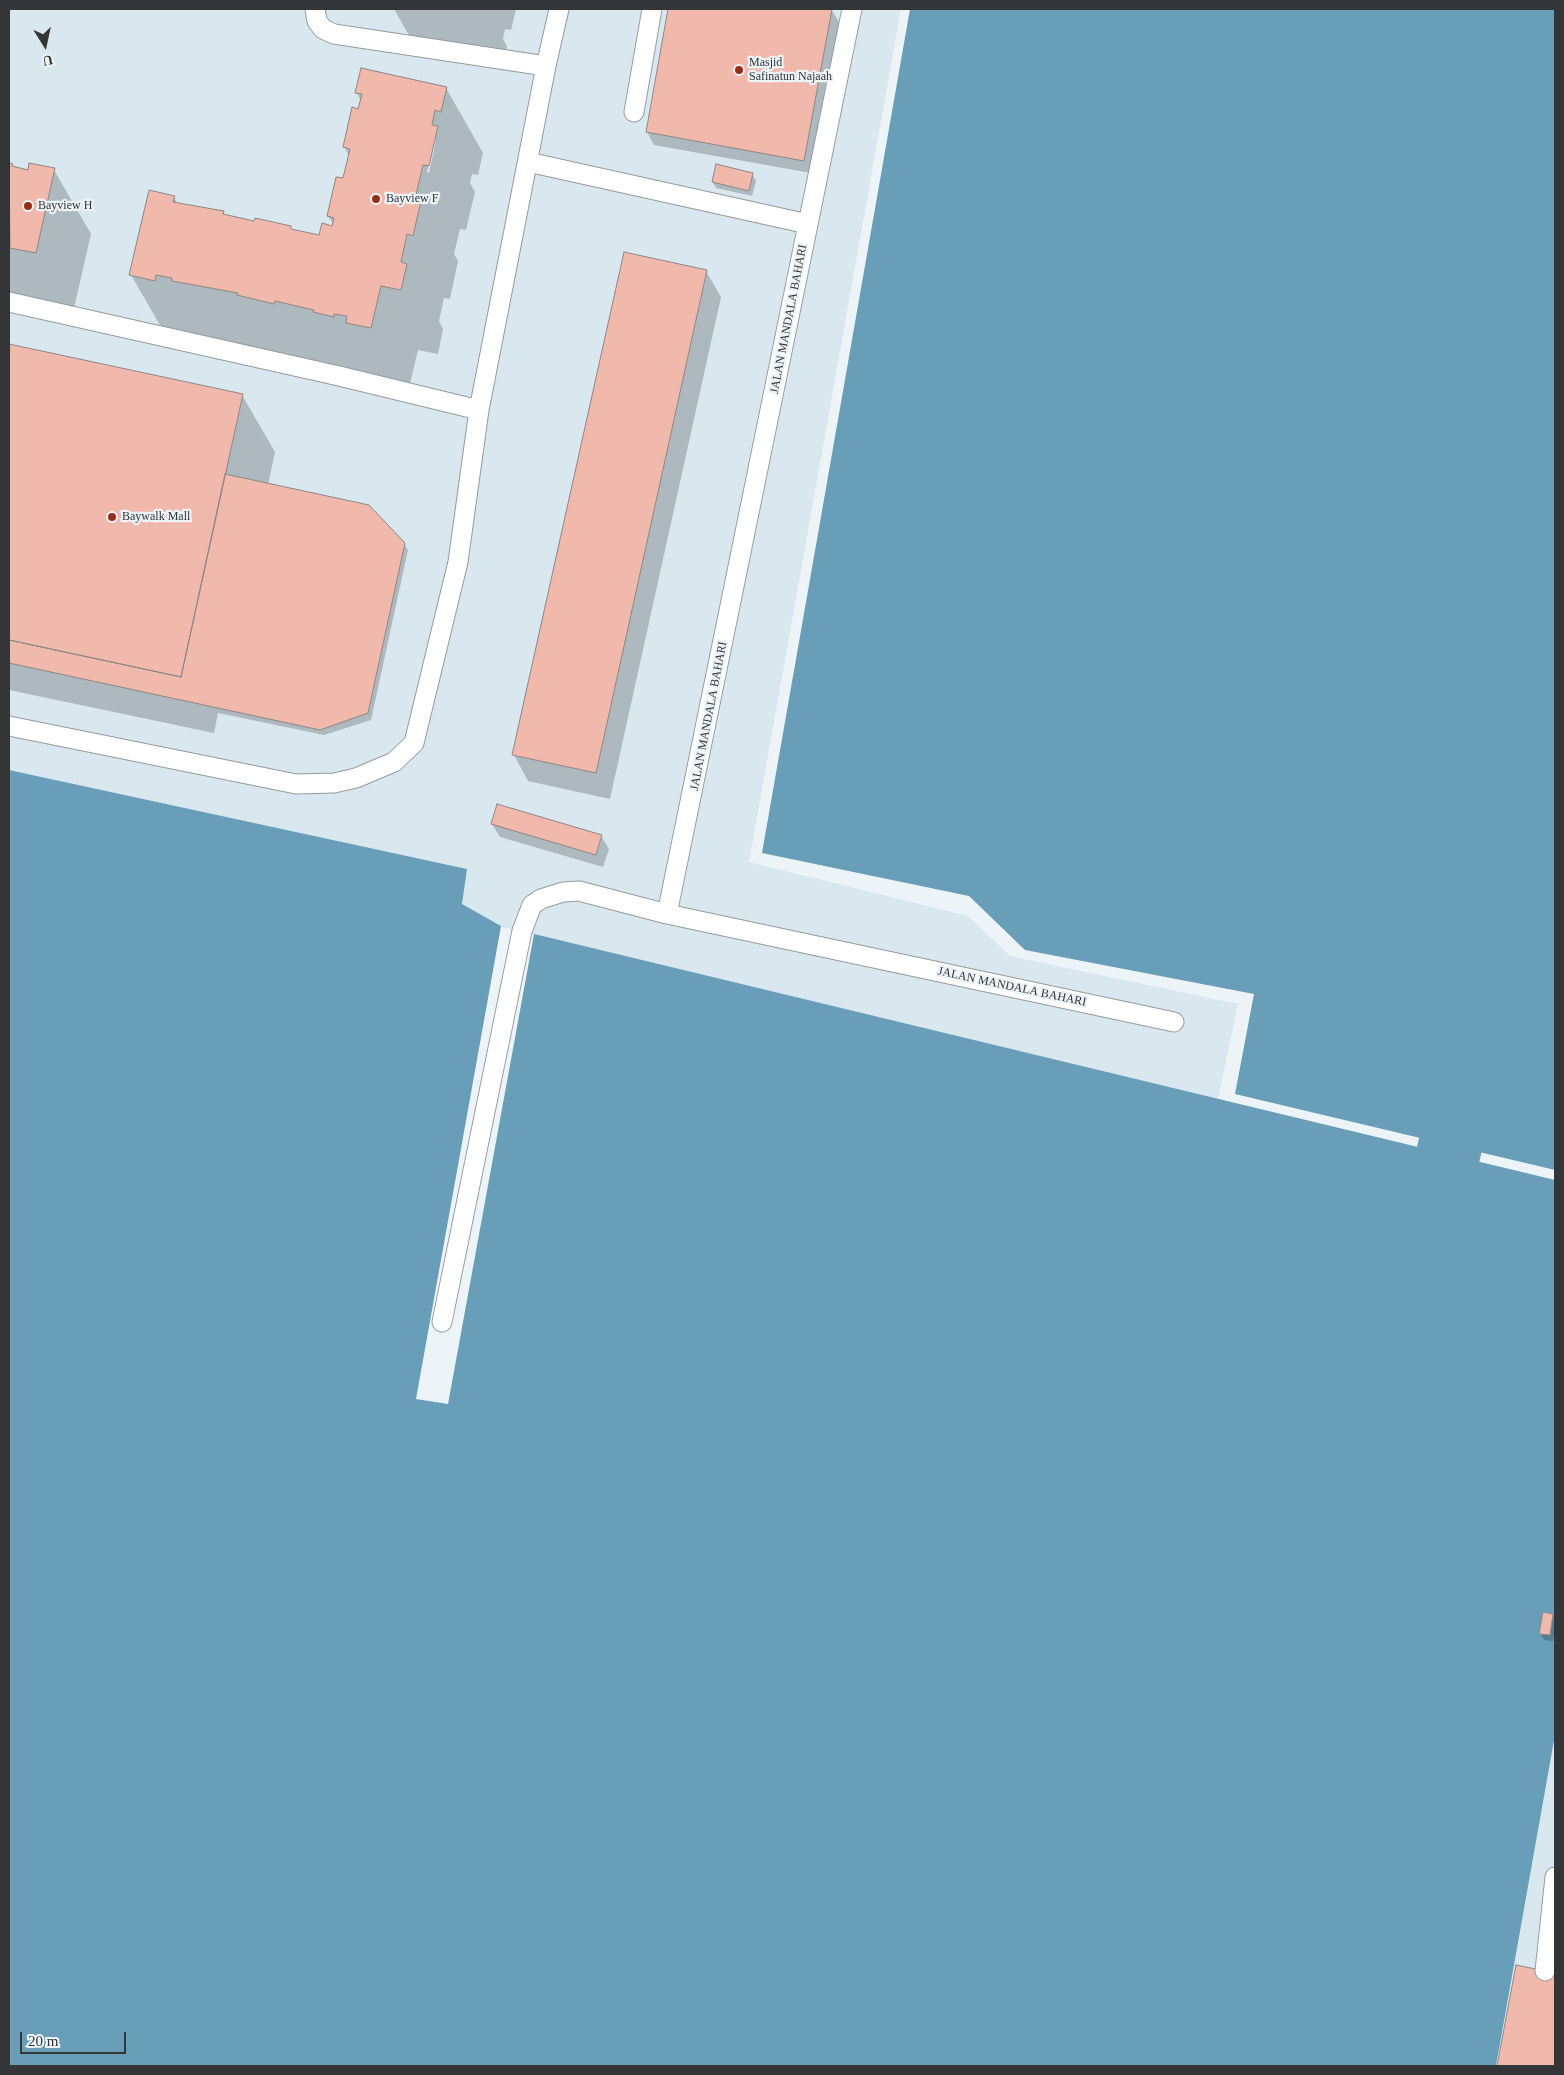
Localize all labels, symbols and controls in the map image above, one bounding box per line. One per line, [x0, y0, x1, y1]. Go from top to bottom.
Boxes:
north arrow [20, 20, 70, 70]
text: U [41, 52, 54, 69]
place label: Masjid Safinatun Najaah [749, 56, 832, 84]
marker: Masjid Safinatun Najaah [733, 64, 745, 76]
place label: Bayview F [386, 192, 438, 206]
marker: Bayview F [370, 193, 382, 205]
place label: Bayview H [38, 199, 92, 213]
marker: Bayview H [22, 200, 34, 212]
street label: JALAN MANDALA BAHARI [767, 243, 811, 395]
place label: Baywalk Mall [122, 510, 190, 524]
marker: Baywalk Mall [106, 511, 118, 523]
street label: JALAN MANDALA BAHARI [687, 640, 731, 792]
street label: JALAN MANDALA BAHARI [936, 964, 1088, 1010]
scale bar [22, 2022, 129, 2054]
text: 20 m [28, 2033, 58, 2049]

